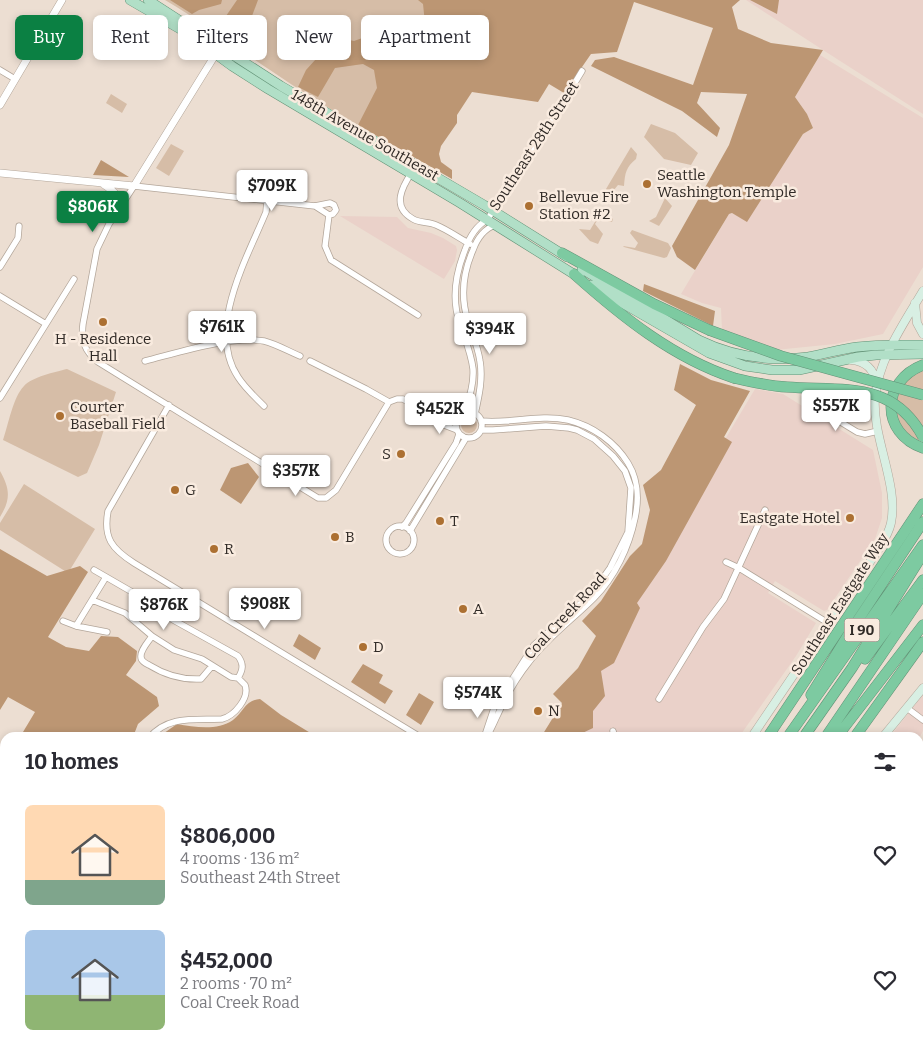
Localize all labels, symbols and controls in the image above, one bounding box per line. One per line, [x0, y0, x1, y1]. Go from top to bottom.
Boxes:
chip: Buy [15, 15, 83, 60]
chip: Rent [93, 15, 168, 60]
chip: Filters [178, 15, 267, 60]
chip: New [277, 15, 351, 60]
chip: Apartment [361, 15, 489, 60]
street label: Southeast 28th Street [486, 78, 583, 214]
street label: 148th Avenue Southeast [288, 85, 442, 185]
place label: Seattle Washington Temple [657, 166, 796, 201]
pin: $709K [237, 170, 307, 212]
text: $709K [248, 176, 296, 195]
marker: Seattle Washington Temple [641, 178, 653, 190]
place label: Bellevue Fire Station #2 [539, 188, 629, 223]
pin: $806K [58, 190, 128, 233]
text: $806K [68, 197, 118, 216]
marker: Bellevue Fire Station #2 [523, 200, 535, 212]
pin: $761K [187, 310, 257, 353]
pin: $394K [455, 312, 525, 355]
marker: H - Residence Hall [97, 316, 109, 328]
text: $761K [199, 317, 245, 336]
text: $394K [465, 319, 515, 338]
place label: H - Residence Hall [55, 330, 151, 365]
pin: $557K [801, 390, 871, 432]
pin: $452K [405, 392, 475, 435]
text: $557K [813, 396, 860, 415]
place label: Courter Baseball Field [70, 398, 166, 433]
text: $452K [416, 399, 464, 418]
marker: Courter Baseball Field [54, 410, 66, 422]
place label: S [382, 445, 391, 463]
marker: S [395, 448, 407, 460]
pin: $357K [261, 454, 331, 497]
text: $357K [272, 461, 320, 480]
place label: G [185, 481, 196, 499]
marker: G [169, 484, 181, 496]
place label: Eastgate Hotel [739, 509, 840, 527]
place label: T [450, 512, 459, 530]
marker: Eastgate Hotel [844, 512, 856, 524]
marker: T [434, 515, 446, 527]
place label: B [345, 528, 355, 546]
street label: Southeast Eastgate Way [787, 530, 893, 678]
marker: B [329, 531, 341, 543]
place label: R [224, 540, 234, 558]
marker: R [208, 543, 220, 555]
street label: Coal Creek Road [520, 569, 610, 663]
pin: $876K [129, 588, 199, 631]
pin: $908K [230, 588, 300, 630]
text: $908K [240, 594, 290, 613]
text: $876K [140, 595, 188, 614]
place label: A [473, 600, 484, 618]
marker: A [457, 603, 469, 615]
road number: I 90 [844, 618, 880, 642]
place label: D [373, 638, 384, 656]
marker: D [357, 641, 369, 653]
pin: $574K [443, 676, 513, 719]
text: $574K [454, 683, 502, 702]
place label: N [548, 702, 560, 720]
marker: N [532, 705, 544, 717]
icon: filters [871, 748, 899, 776]
text: 10 homes [25, 749, 119, 775]
text: $806,000 [180, 823, 275, 849]
icon: home [65, 825, 125, 885]
icon: heart [871, 841, 899, 869]
text: 4 rooms · 136 m² [180, 849, 299, 868]
text: Southeast 24th Street [180, 868, 340, 887]
text: $452,000 [180, 948, 273, 974]
icon: home [65, 950, 125, 1010]
icon: heart [871, 966, 899, 994]
text: 2 rooms · 70 m² [180, 974, 292, 993]
text: Coal Creek Road [180, 993, 300, 1012]

